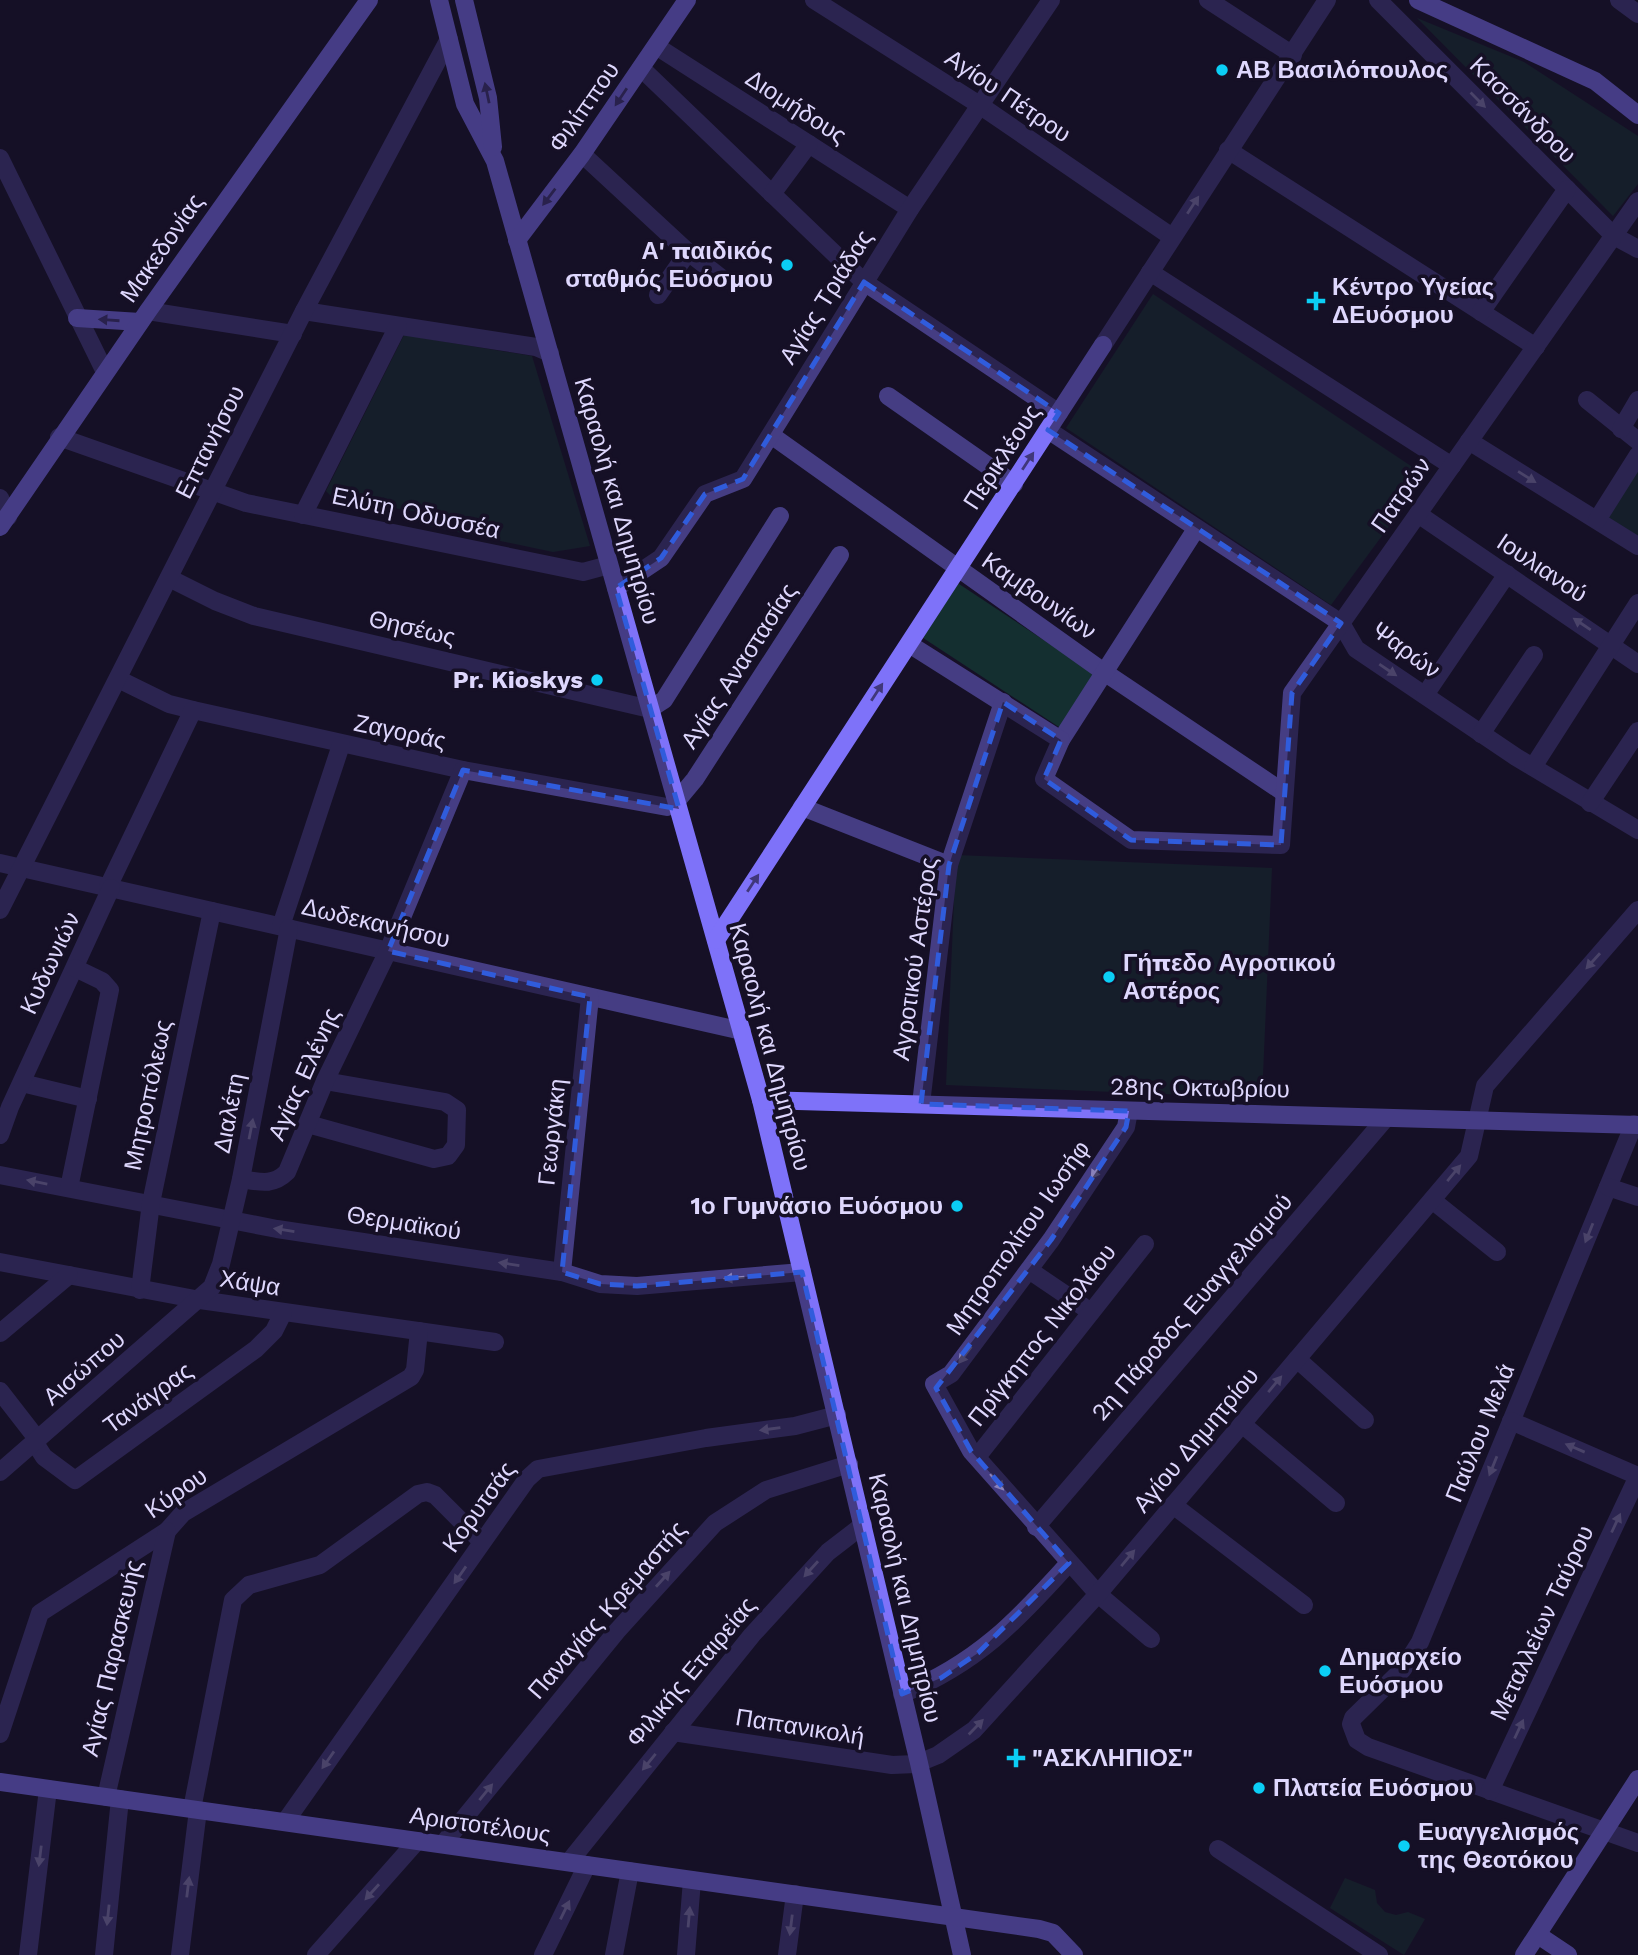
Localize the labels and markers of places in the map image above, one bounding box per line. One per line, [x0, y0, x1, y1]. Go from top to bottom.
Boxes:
place label: ΑΒ Βασιλόπουλος [1236, 56, 1448, 84]
marker: ΑΒ Βασιλόπουλος [1214, 62, 1230, 78]
place label: Α' παιδικός σταθμός Ευόσμου [565, 237, 773, 293]
marker: Α' παιδικός σταθμός Ευόσμου [779, 257, 795, 273]
place label: Κέντρο Υγείας ΔΕυόσμου [1332, 273, 1494, 329]
marker: Κέντρο Υγείας ΔΕυόσμου [1306, 291, 1326, 311]
place label: Pr. Kioskys [453, 666, 583, 694]
marker: Pr. Kioskys [589, 672, 605, 688]
place label: Γήπεδο Αγροτικού Αστέρος [1123, 949, 1336, 1005]
marker: Γήπεδο Αγροτικού Αστέρος [1101, 969, 1117, 985]
place label: 1ο Γυμνάσιο Ευόσμου [691, 1192, 943, 1220]
marker: 1ο Γυμνάσιο Ευόσμου [949, 1198, 965, 1214]
place label: Δημαρχείο Ευόσμου [1339, 1643, 1462, 1699]
marker: Δημαρχείο Ευόσμου [1317, 1663, 1333, 1679]
place label: "ΑΣΚΛΗΠΙΟΣ" [1032, 1744, 1193, 1772]
marker: "ΑΣΚΛΗΠΙΟΣ" [1006, 1748, 1026, 1768]
place label: Πλατεία Ευόσμου [1273, 1774, 1473, 1802]
marker: Πλατεία Ευόσμου [1251, 1780, 1267, 1796]
place label: Ευαγγελισμός της Θεοτόκου [1418, 1818, 1579, 1874]
marker: Ευαγγελισμός της Θεοτόκου [1396, 1838, 1412, 1854]

